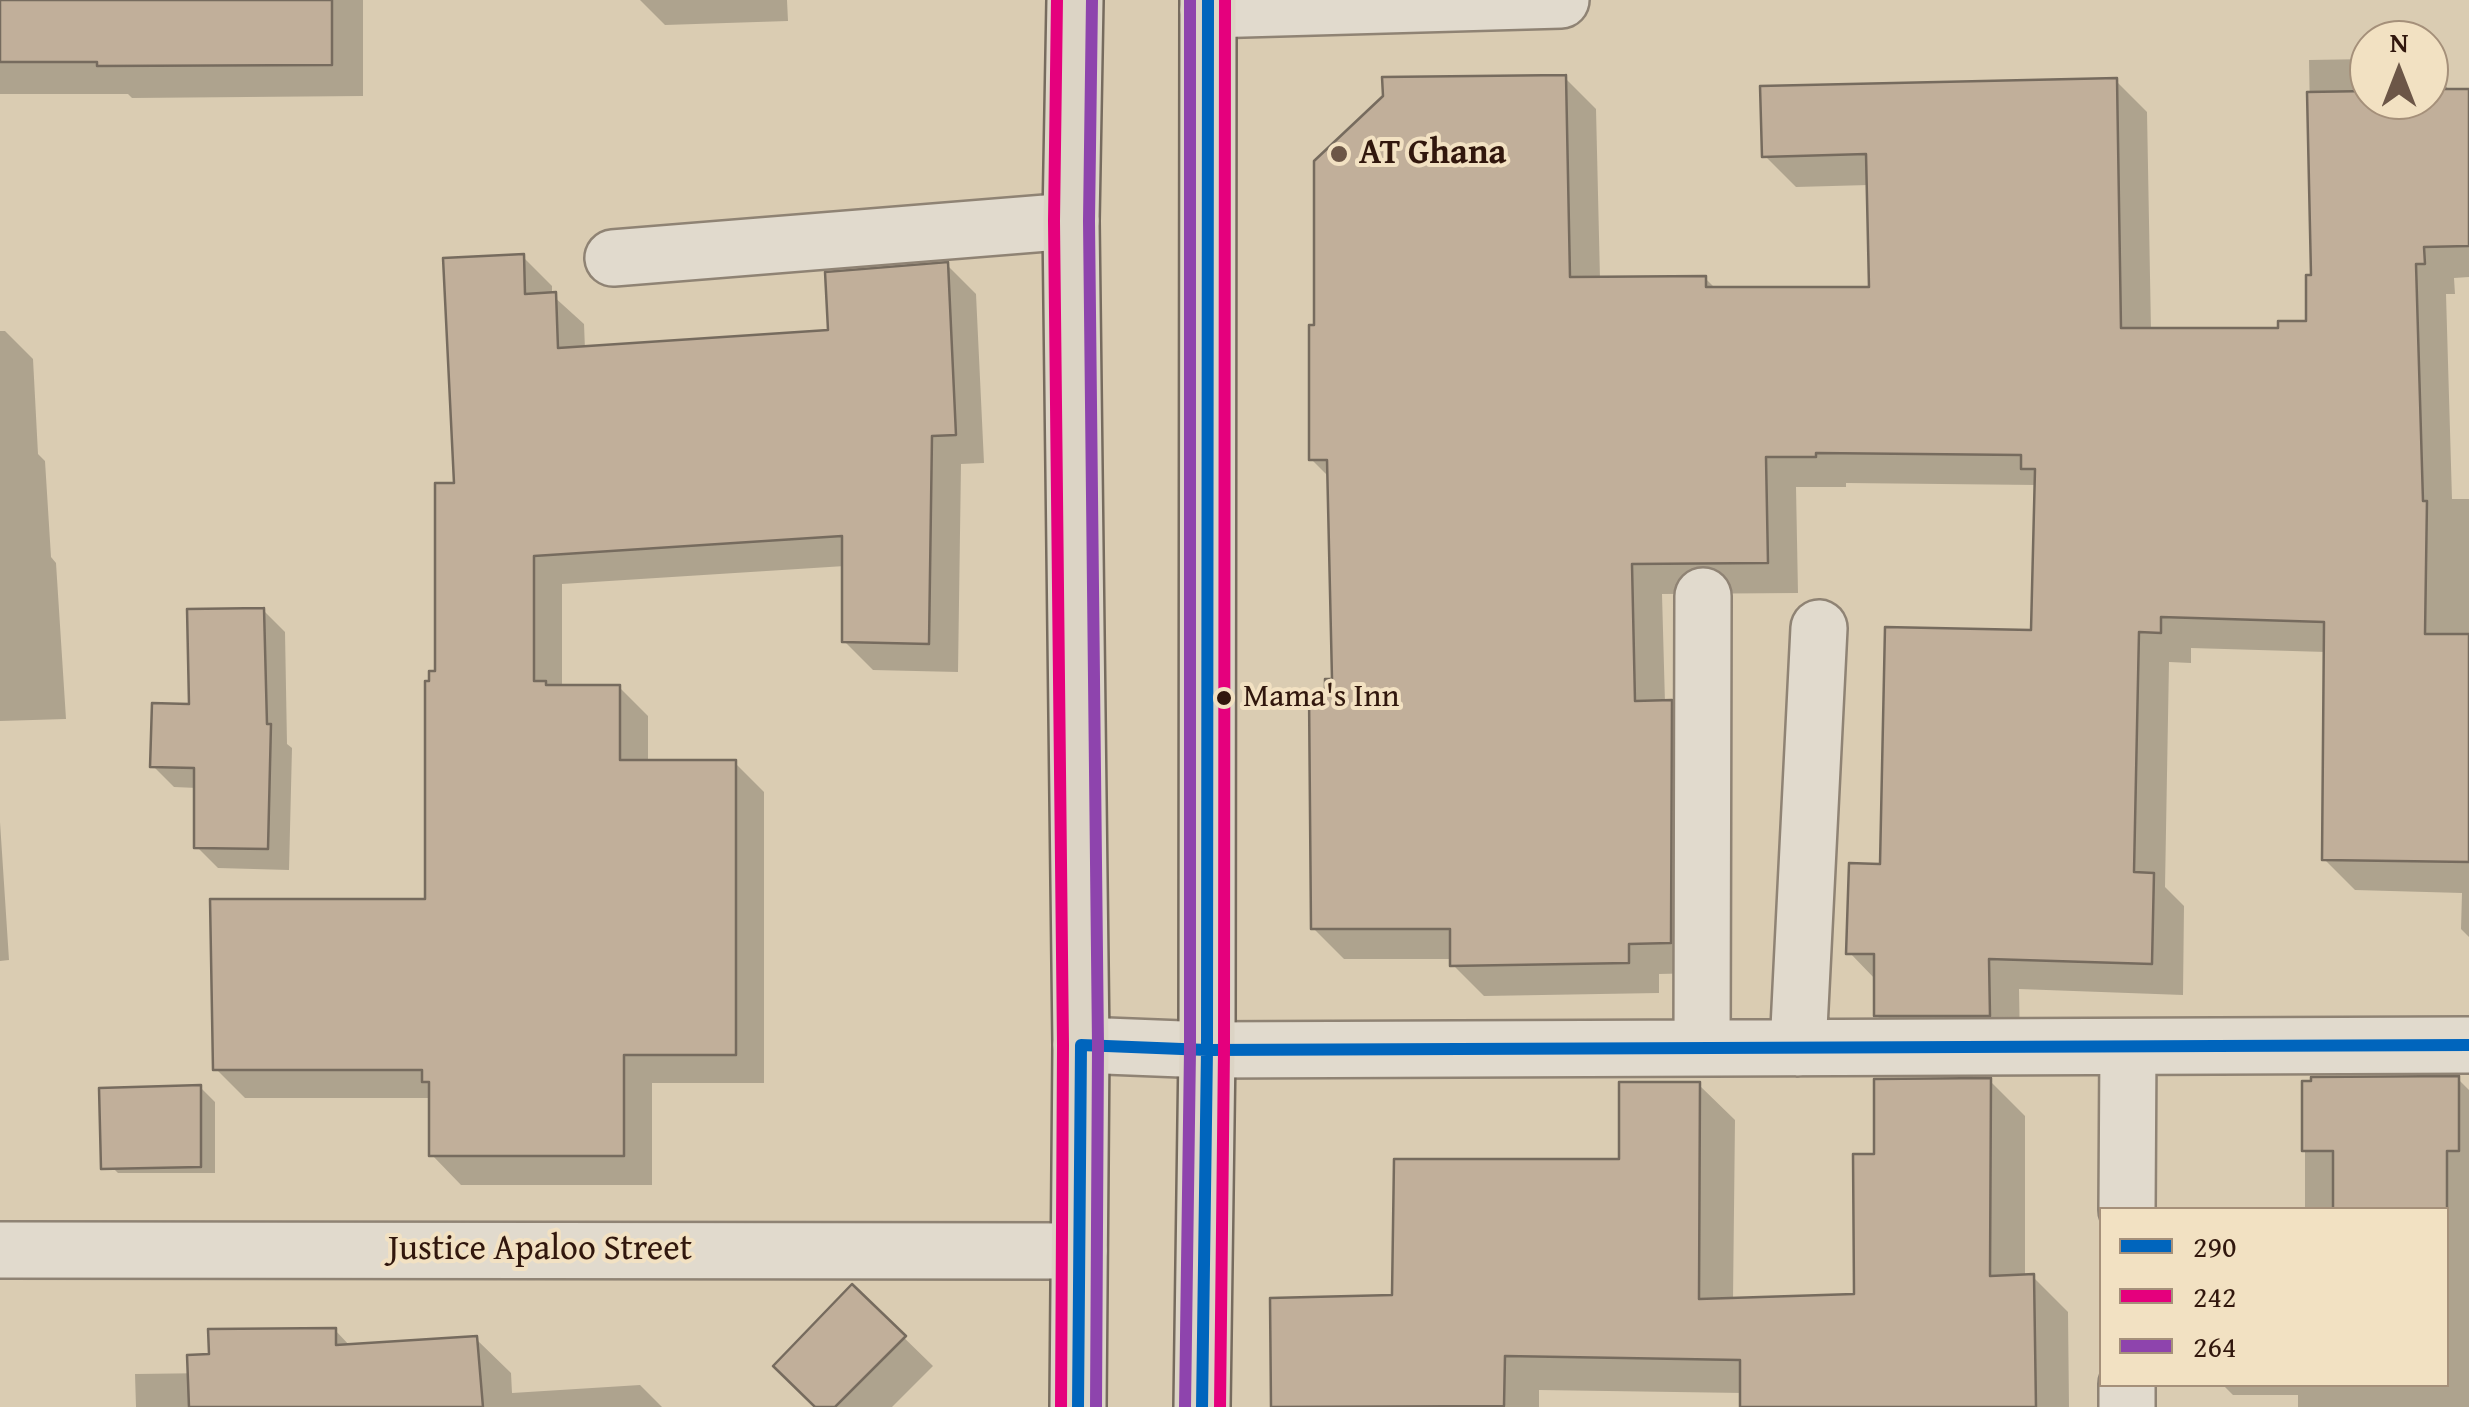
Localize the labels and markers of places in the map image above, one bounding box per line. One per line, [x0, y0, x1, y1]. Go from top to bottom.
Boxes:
place label: AT Ghana [1359, 133, 1507, 175]
marker: AT Ghana [1328, 143, 1350, 165]
place label: Mama's Inn [1243, 679, 1399, 717]
marker: Mama's Inn [1214, 688, 1234, 708]

